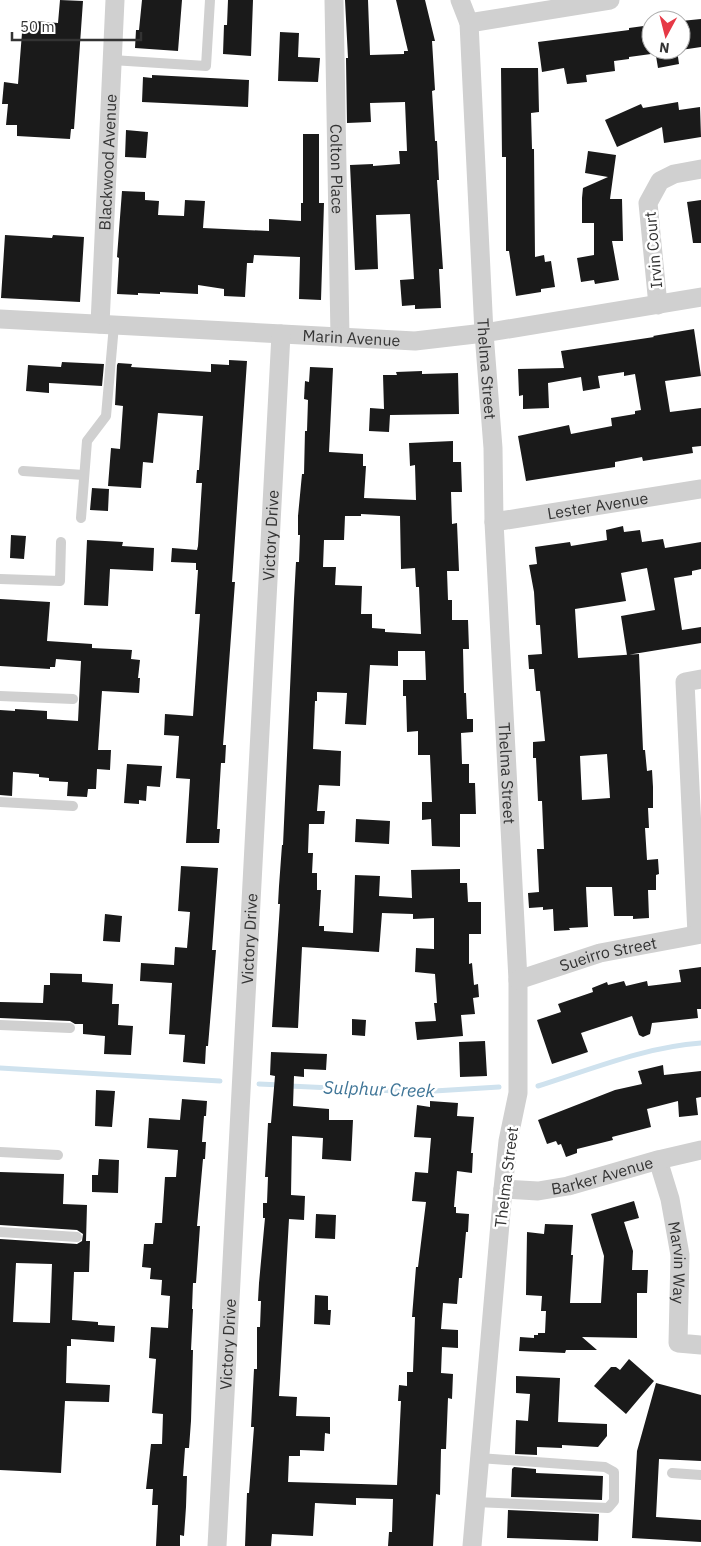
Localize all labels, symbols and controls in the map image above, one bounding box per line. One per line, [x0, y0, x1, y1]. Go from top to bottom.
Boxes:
scale bar [12, 10, 141, 42]
north arrow [641, 10, 691, 60]
text: 50 m [20, 17, 55, 36]
text: N [658, 38, 671, 57]
street label: Blackwood Avenue [94, 93, 121, 231]
street label: Colton Place [326, 124, 348, 214]
street label: Irvin Court [640, 211, 666, 289]
street label: Thelma Street [473, 318, 501, 420]
street label: Marin Avenue [302, 325, 401, 350]
street label: Lester Avenue [546, 488, 650, 523]
street label: Victory Drive [258, 489, 283, 582]
street label: Thelma Street [495, 722, 520, 825]
street label: Victory Drive [237, 892, 261, 985]
street label: Sueirro Street [557, 933, 658, 976]
water label: Sulphur Creek [323, 1076, 436, 1102]
street label: Thelma Street [490, 1125, 522, 1229]
street label: Barker Avenue [550, 1152, 656, 1199]
street label: Marvin Way [664, 1220, 690, 1304]
street label: Victory Drive [215, 1298, 240, 1390]

